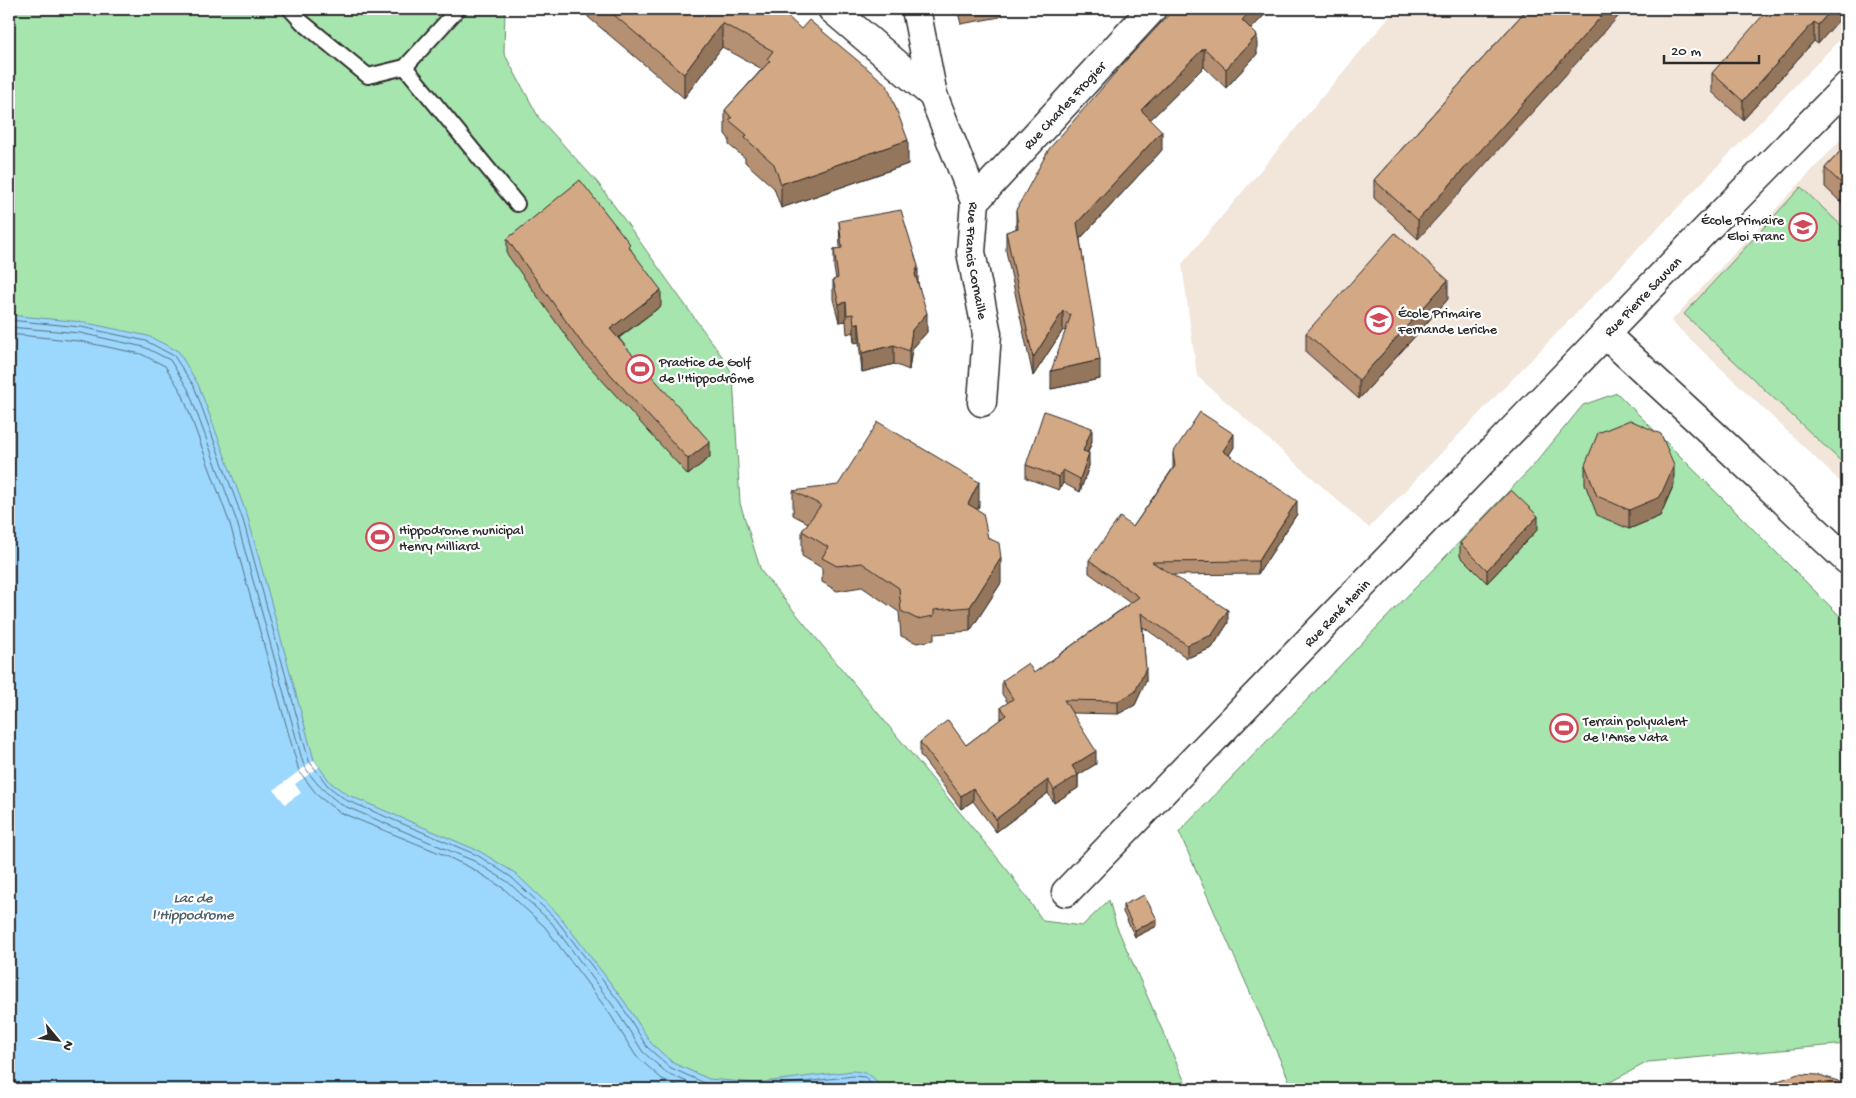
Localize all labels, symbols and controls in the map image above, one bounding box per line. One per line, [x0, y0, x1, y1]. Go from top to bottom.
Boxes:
scale bar [1664, 32, 1758, 64]
text: 20 m [1671, 43, 1701, 61]
street label: Rue Charles Frogier [1021, 58, 1111, 154]
street label: Rue Francis Cornaille [960, 201, 990, 322]
school or university icon: École Primaire Eloi Franc [1788, 212, 1818, 242]
place label: École Primaire Eloi Franc [1701, 213, 1785, 246]
street label: Rue Pierre Sauvan [1601, 254, 1686, 341]
school or university icon: École Primaire Fernande Leriche [1364, 305, 1394, 335]
place label: École Primaire Fernande Leriche [1397, 306, 1498, 339]
sports icon: Practice de Golf de l'Hippodrôme [625, 354, 655, 384]
place label: Practice de Golf de l'Hippodrôme [658, 355, 755, 388]
sports icon: Hippodrome municipal Henry Milliard [365, 522, 395, 552]
place label: Hippodrome municipal Henry Milliard [399, 523, 524, 556]
street label: Rue René Henin [1301, 576, 1375, 651]
sports icon: Terrain polyvalent de l'Anse Vata [1549, 713, 1579, 743]
place label: Terrain polyvalent de l'Anse Vata [1582, 714, 1688, 747]
water label: Lac de l'Hippodrome [152, 890, 235, 925]
north arrow [32, 1016, 82, 1066]
text: N [58, 1037, 77, 1053]

